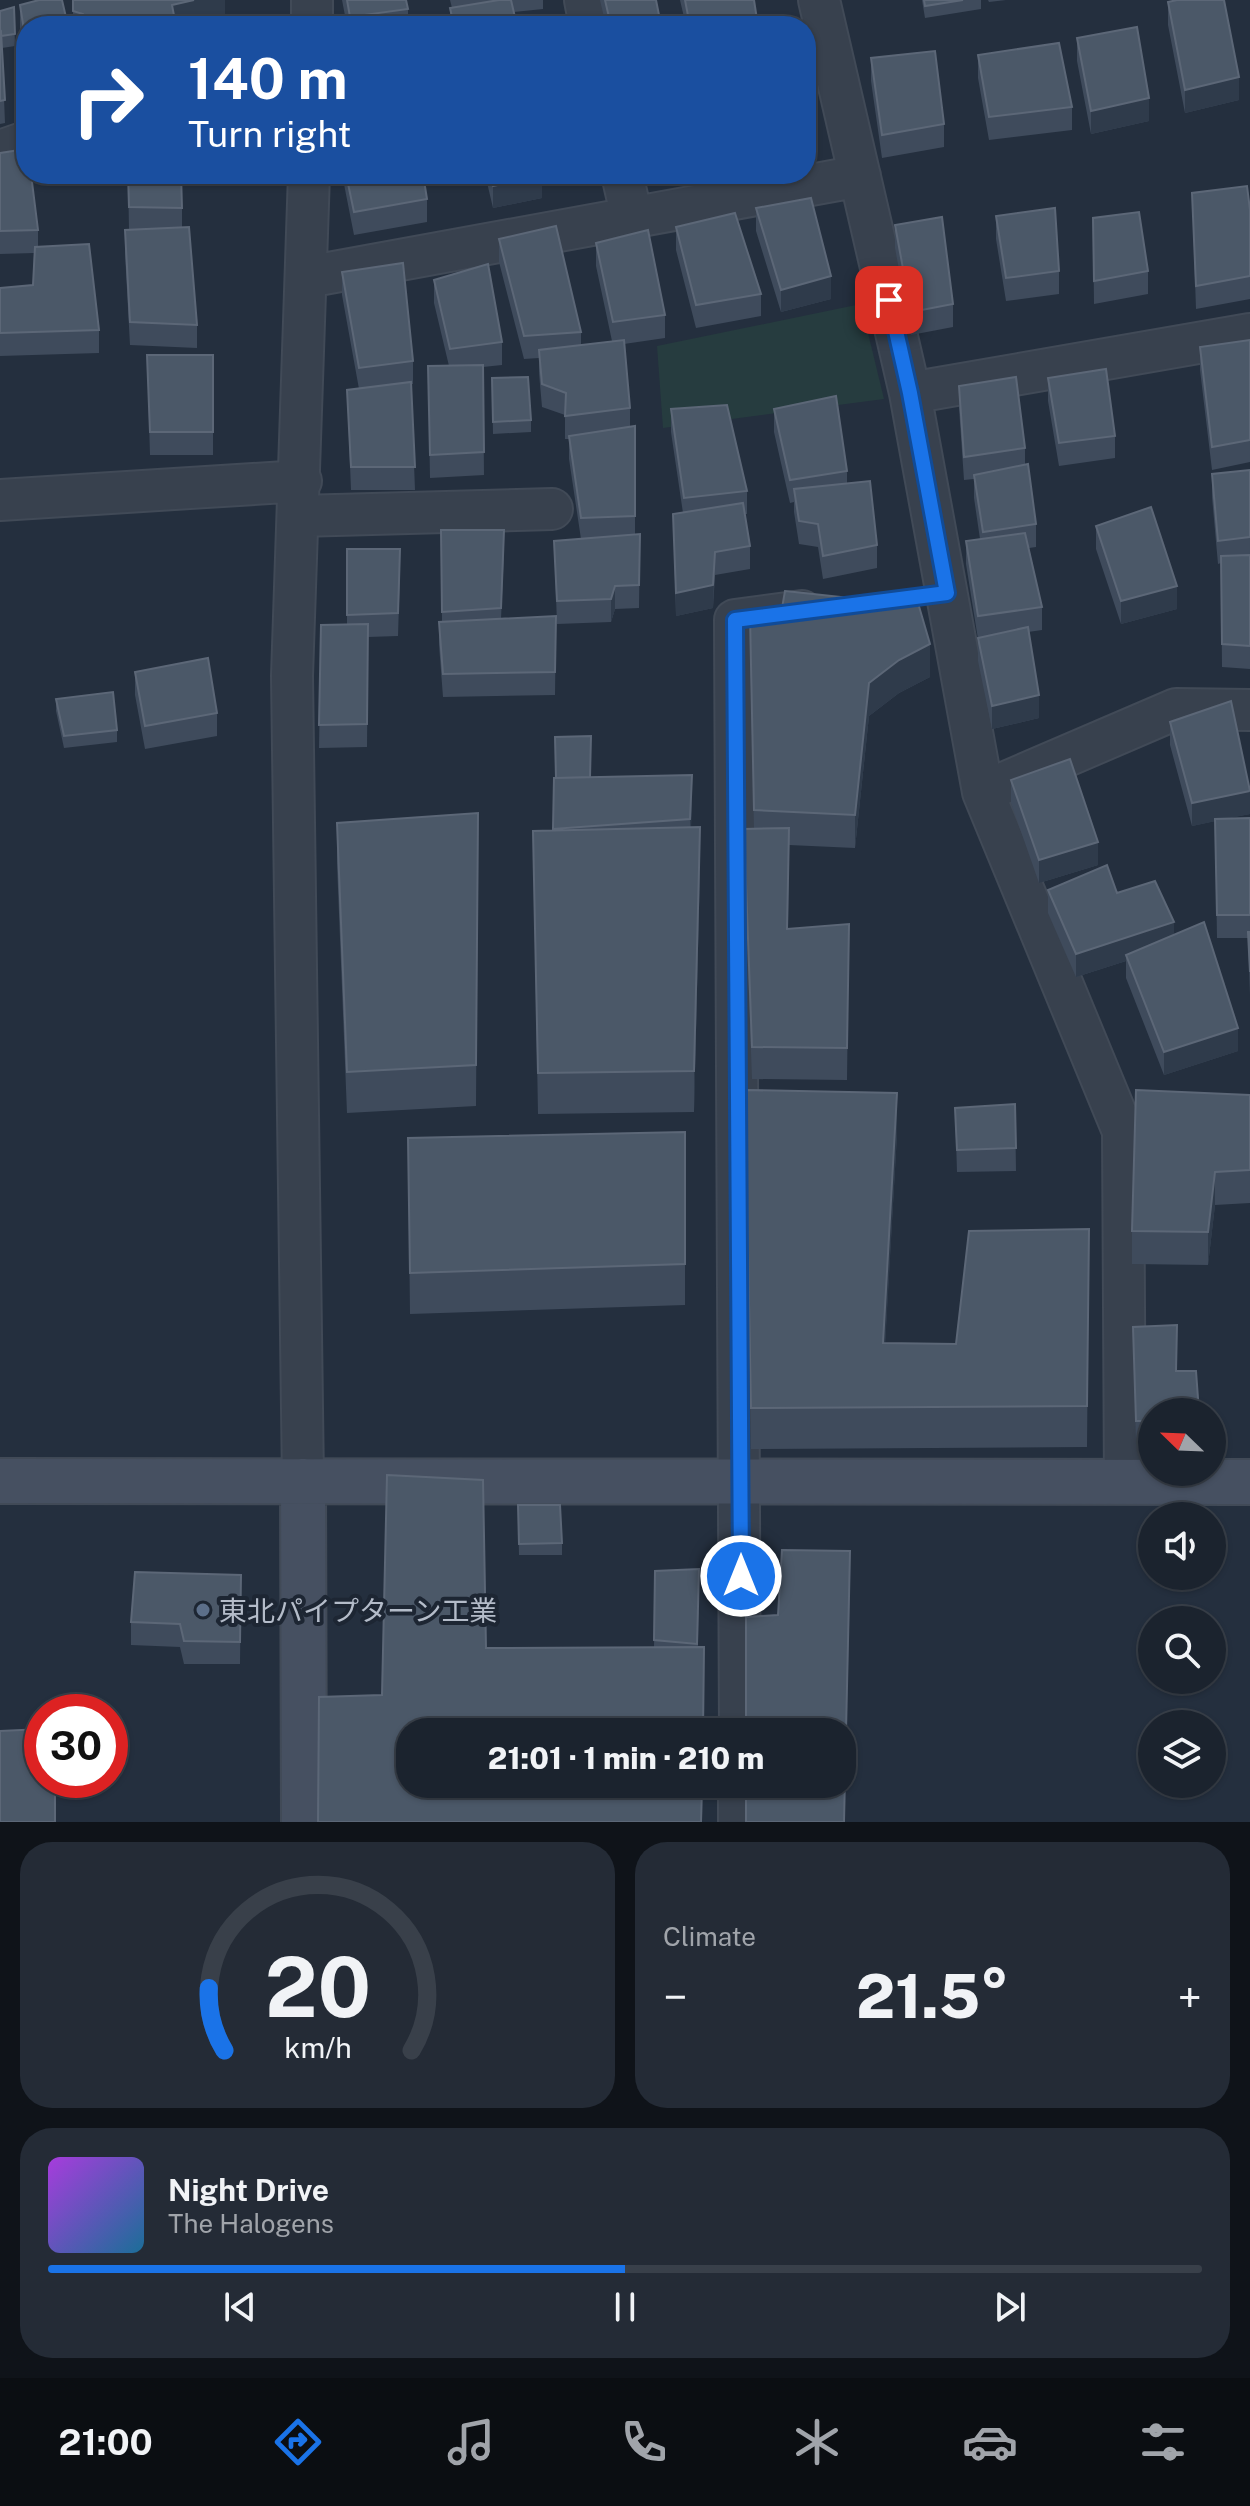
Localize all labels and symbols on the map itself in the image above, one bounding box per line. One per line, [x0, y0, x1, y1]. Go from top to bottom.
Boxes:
pin [855, 266, 923, 334]
north arrow [1138, 1398, 1226, 1486]
position arrow [699, 1534, 783, 1618]
place label: 東北パイプターン工業 [219, 1594, 498, 1627]
marker: 東北パイプターン工業 [194, 1601, 212, 1619]
speed limit sign: 30 [24, 1694, 128, 1798]

